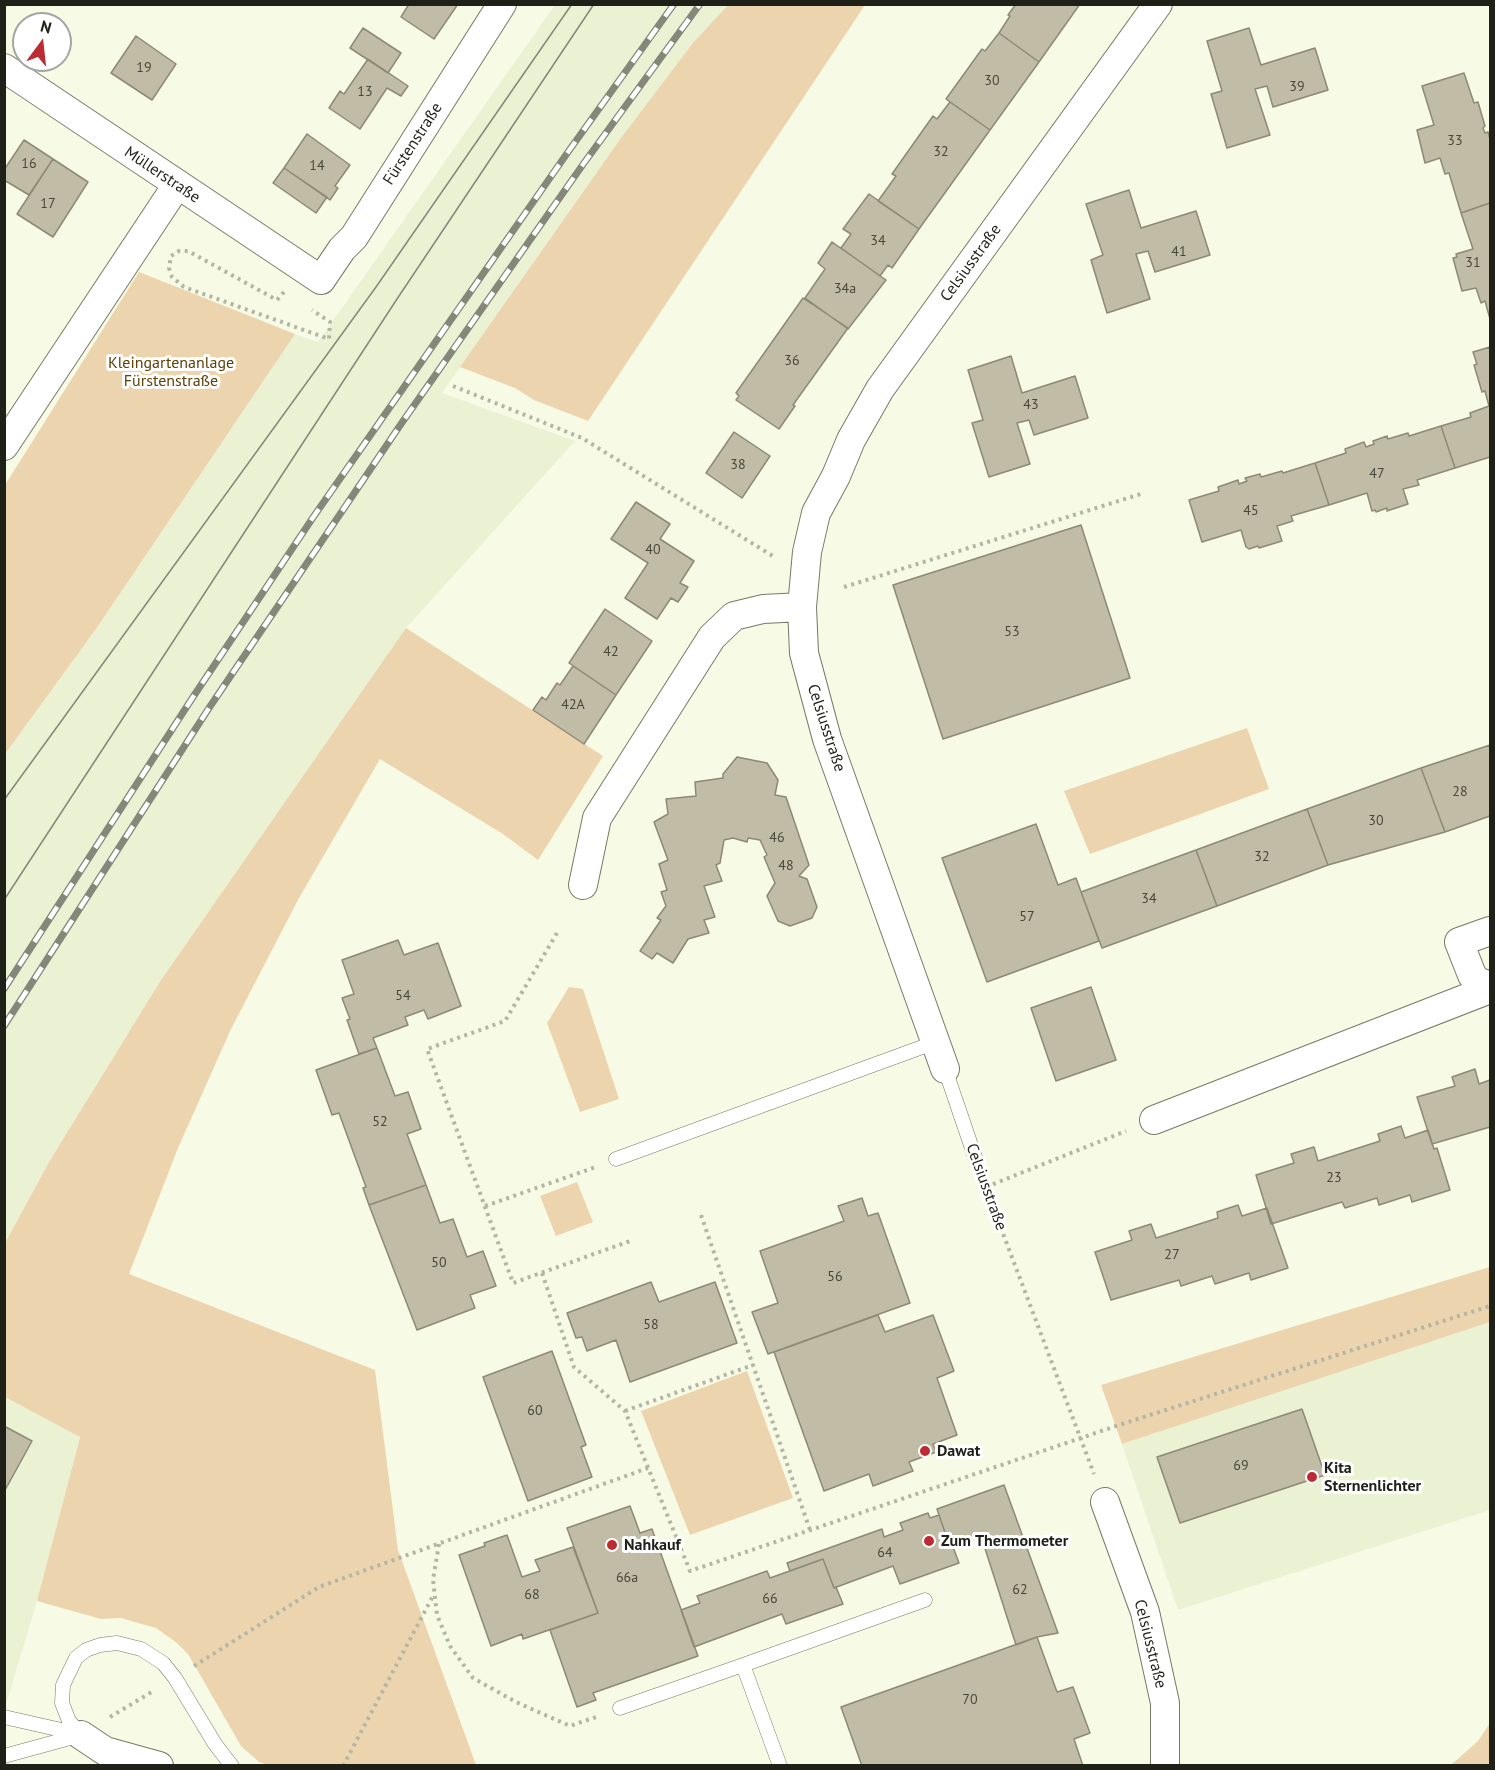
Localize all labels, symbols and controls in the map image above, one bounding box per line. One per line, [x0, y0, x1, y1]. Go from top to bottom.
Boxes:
north arrow [12, 12, 72, 72]
text: N [38, 16, 54, 38]
house number: 19 [136, 60, 152, 76]
house number: 30 [984, 73, 1000, 89]
house number: 39 [1289, 79, 1305, 95]
house number: 13 [357, 84, 373, 100]
street label: Fürstenstraße [379, 99, 447, 189]
house number: 33 [1447, 133, 1463, 149]
street label: Müllerstraße [120, 143, 204, 207]
house number: 32 [933, 144, 949, 160]
house number: 16 [21, 156, 37, 172]
house number: 14 [309, 158, 325, 174]
house number: 17 [40, 196, 56, 212]
street label: Celsiusstraße [937, 221, 1005, 305]
house number: 34 [870, 233, 886, 249]
house number: 41 [1171, 244, 1187, 260]
house number: 31 [1465, 255, 1481, 271]
house number: 34a [834, 281, 856, 297]
park label: Kleingartenanlage Fürstenstraße [108, 353, 234, 391]
house number: 36 [784, 353, 800, 369]
house number: 43 [1023, 397, 1039, 413]
house number: 38 [730, 457, 746, 473]
house number: 47 [1369, 466, 1385, 482]
house number: 45 [1243, 503, 1259, 519]
house number: 40 [645, 542, 661, 558]
house number: 53 [1004, 624, 1020, 640]
house number: 42 [603, 644, 619, 660]
street label: Celsiusstraße [803, 682, 849, 774]
house number: 42A [561, 697, 585, 713]
house number: 28 [1452, 784, 1468, 800]
house number: 30 [1368, 813, 1384, 829]
house number: 46 [769, 830, 785, 846]
house number: 32 [1254, 849, 1270, 865]
house number: 48 [778, 858, 794, 874]
house number: 34 [1141, 891, 1157, 907]
house number: 57 [1019, 909, 1035, 925]
house number: 54 [395, 988, 411, 1004]
house number: 52 [372, 1114, 388, 1130]
street label: Celsiusstraße [961, 1141, 1011, 1233]
house number: 23 [1326, 1170, 1342, 1186]
house number: 27 [1164, 1247, 1180, 1263]
house number: 50 [431, 1255, 447, 1271]
house number: 56 [827, 1269, 843, 1285]
house number: 58 [643, 1317, 659, 1333]
house number: 60 [527, 1403, 543, 1419]
place label: Dawat [937, 1441, 980, 1461]
marker: Dawat [918, 1444, 932, 1458]
house number: 69 [1233, 1458, 1249, 1474]
place label: Kita Sternenlichter [1324, 1458, 1421, 1496]
marker: Kita Sternenlichter [1305, 1470, 1319, 1484]
place label: Zum Thermometer [941, 1531, 1068, 1551]
marker: Zum Thermometer [922, 1534, 936, 1548]
place label: Nahkauf [624, 1535, 681, 1555]
marker: Nahkauf [605, 1538, 619, 1552]
house number: 64 [877, 1545, 893, 1561]
house number: 66a [616, 1570, 638, 1586]
house number: 62 [1012, 1582, 1028, 1598]
house number: 68 [524, 1587, 540, 1603]
house number: 66 [762, 1591, 778, 1607]
street label: Celsiusstraße [1130, 1598, 1170, 1690]
house number: 70 [962, 1692, 978, 1708]

